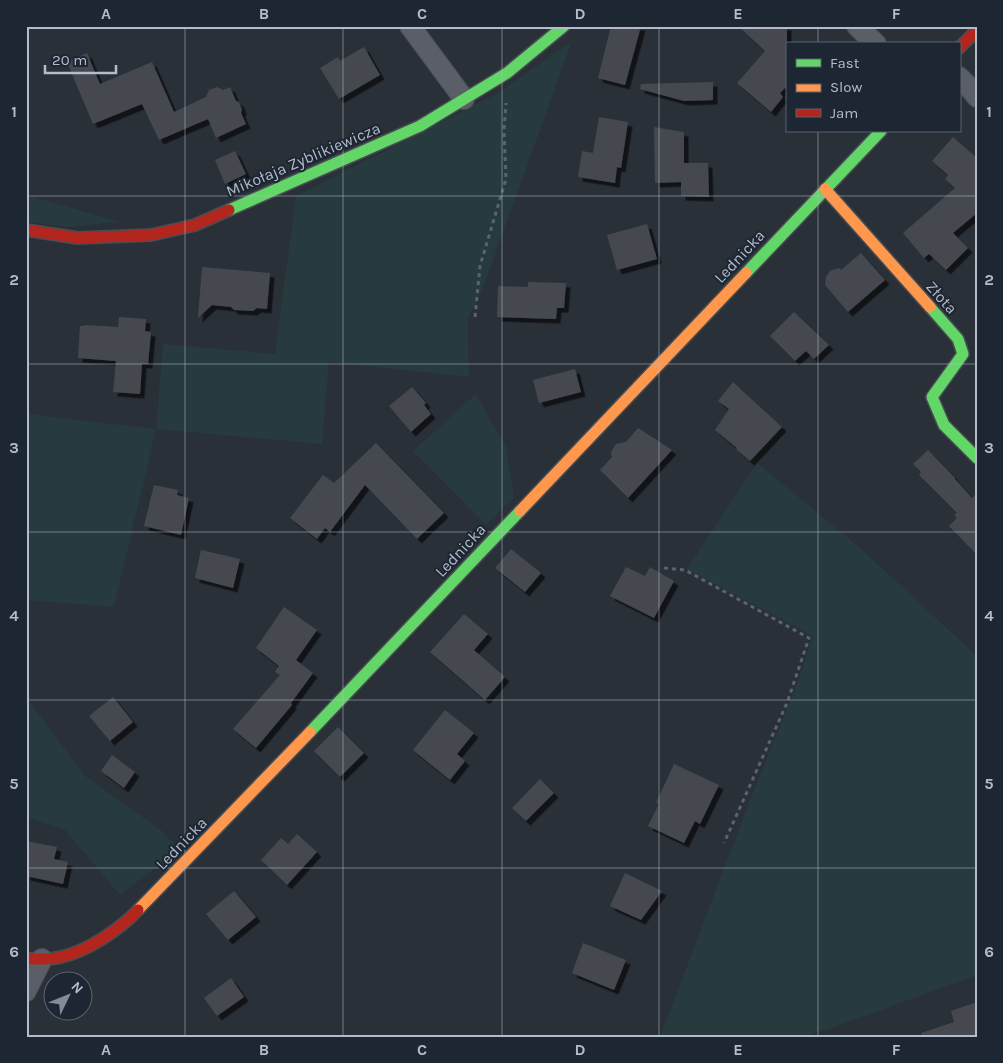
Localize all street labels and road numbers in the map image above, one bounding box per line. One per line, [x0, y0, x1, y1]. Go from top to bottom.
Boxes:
street label: Mikołaja Zyblikiewicza [223, 118, 383, 201]
street label: Lednicka [710, 226, 769, 287]
street label: Złota [922, 277, 961, 318]
street label: Lednicka [431, 520, 490, 581]
street label: Lednicka [152, 813, 211, 874]

